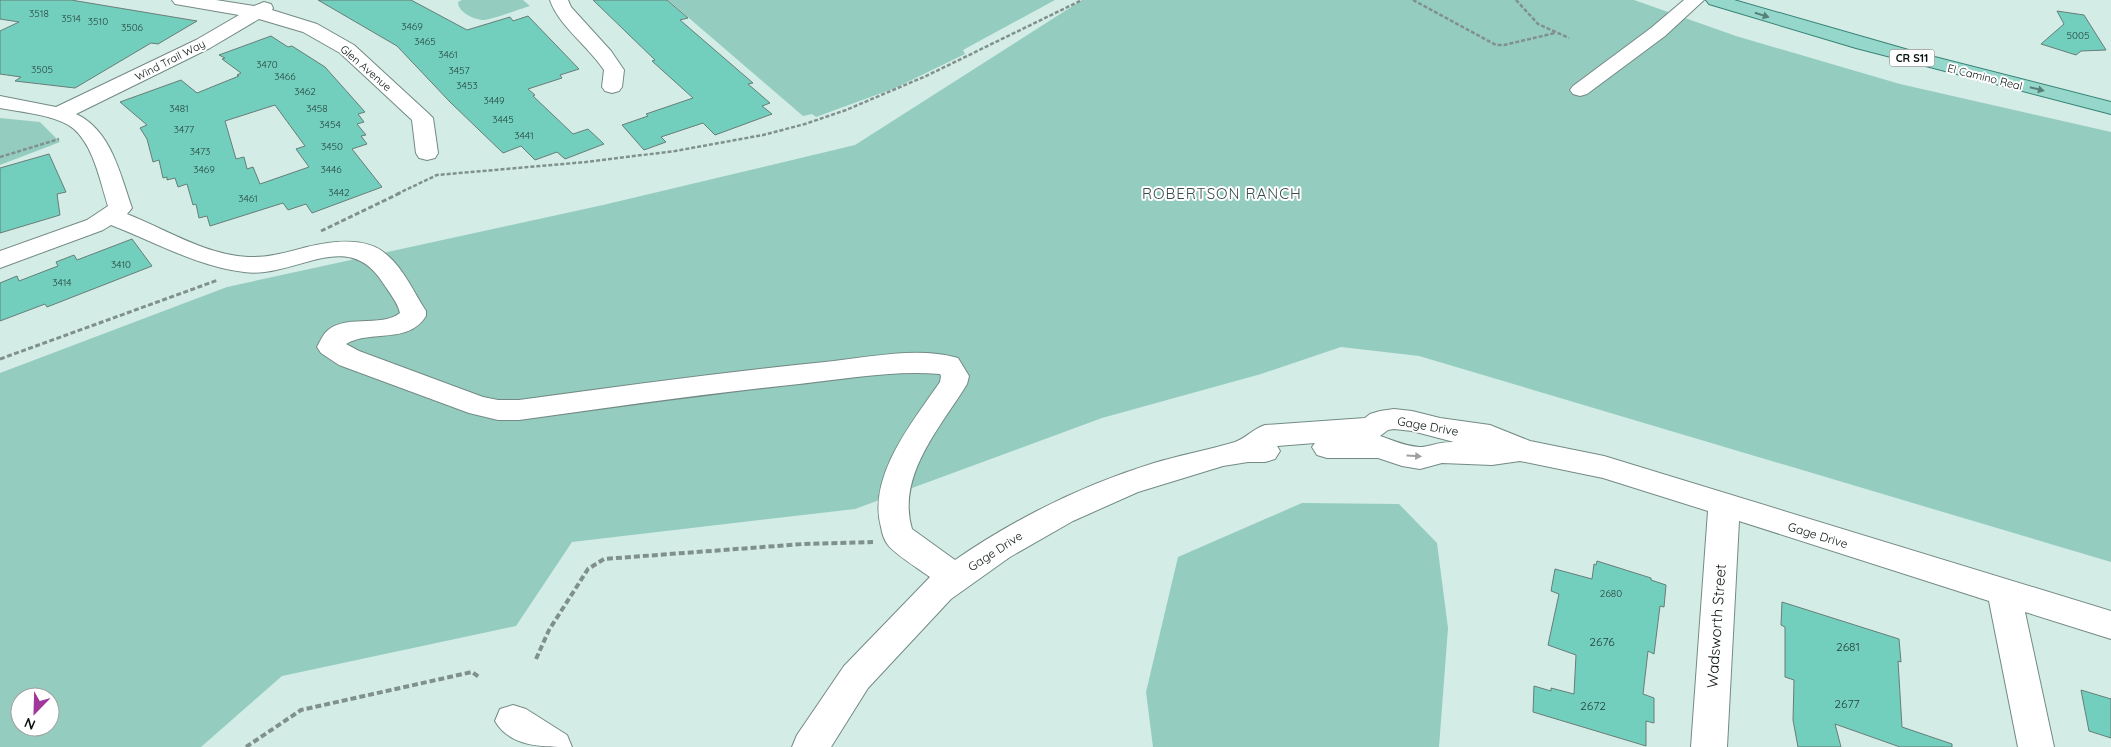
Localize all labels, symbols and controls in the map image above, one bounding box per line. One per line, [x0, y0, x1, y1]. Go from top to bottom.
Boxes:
house number: 3518 [29, 7, 49, 20]
house number: 3514 [61, 12, 81, 25]
one-way arrow [1754, 12, 1769, 19]
house number: 3510 [88, 15, 108, 28]
house number: 3469 [401, 20, 423, 33]
house number: 3506 [121, 21, 144, 34]
house number: 5005 [2067, 29, 2089, 42]
house number: 3465 [414, 35, 436, 48]
street label: Wind Trail Way [132, 36, 208, 84]
street label: Glen Avenue [338, 42, 394, 94]
house number: 3461 [438, 48, 458, 61]
road number: CR S11 [1890, 49, 1934, 66]
house number: 3470 [256, 58, 278, 71]
street label: El Camino Real [1946, 61, 2024, 93]
house number: 3505 [31, 63, 53, 76]
house number: 3457 [448, 64, 470, 77]
house number: 3466 [274, 70, 296, 83]
house number: 3453 [456, 79, 478, 92]
house number: 3462 [294, 85, 316, 98]
one-way arrow [2029, 85, 2044, 93]
house number: 3449 [483, 94, 505, 107]
house number: 3481 [169, 102, 189, 115]
house number: 3458 [306, 102, 328, 115]
house number: 3445 [492, 113, 514, 126]
house number: 3454 [319, 118, 341, 131]
house number: 3477 [174, 123, 194, 136]
house number: 3441 [514, 129, 534, 142]
house number: 3450 [321, 140, 343, 153]
house number: 3473 [190, 145, 210, 158]
house number: 3469 [193, 163, 215, 176]
house number: 3446 [320, 163, 342, 176]
district label: ROBERTSON RANCH [1142, 184, 1302, 203]
house number: 3442 [328, 186, 350, 199]
house number: 3461 [238, 192, 258, 205]
house number: 3410 [111, 258, 131, 271]
house number: 3414 [52, 276, 72, 289]
street label: Gage Drive [1396, 413, 1460, 439]
one-way arrow [1407, 453, 1423, 461]
street label: Gage Drive [1786, 519, 1850, 551]
street label: Gage Drive [965, 528, 1025, 574]
street label: Wadsworth Street [1702, 563, 1730, 689]
house number: 2680 [1600, 587, 1622, 600]
house number: 2676 [1589, 634, 1615, 649]
house number: 2681 [1836, 639, 1860, 654]
north arrow [10, 687, 60, 737]
house number: 2677 [1834, 696, 1860, 711]
house number: 2672 [1580, 698, 1606, 713]
text: N [22, 714, 38, 734]

